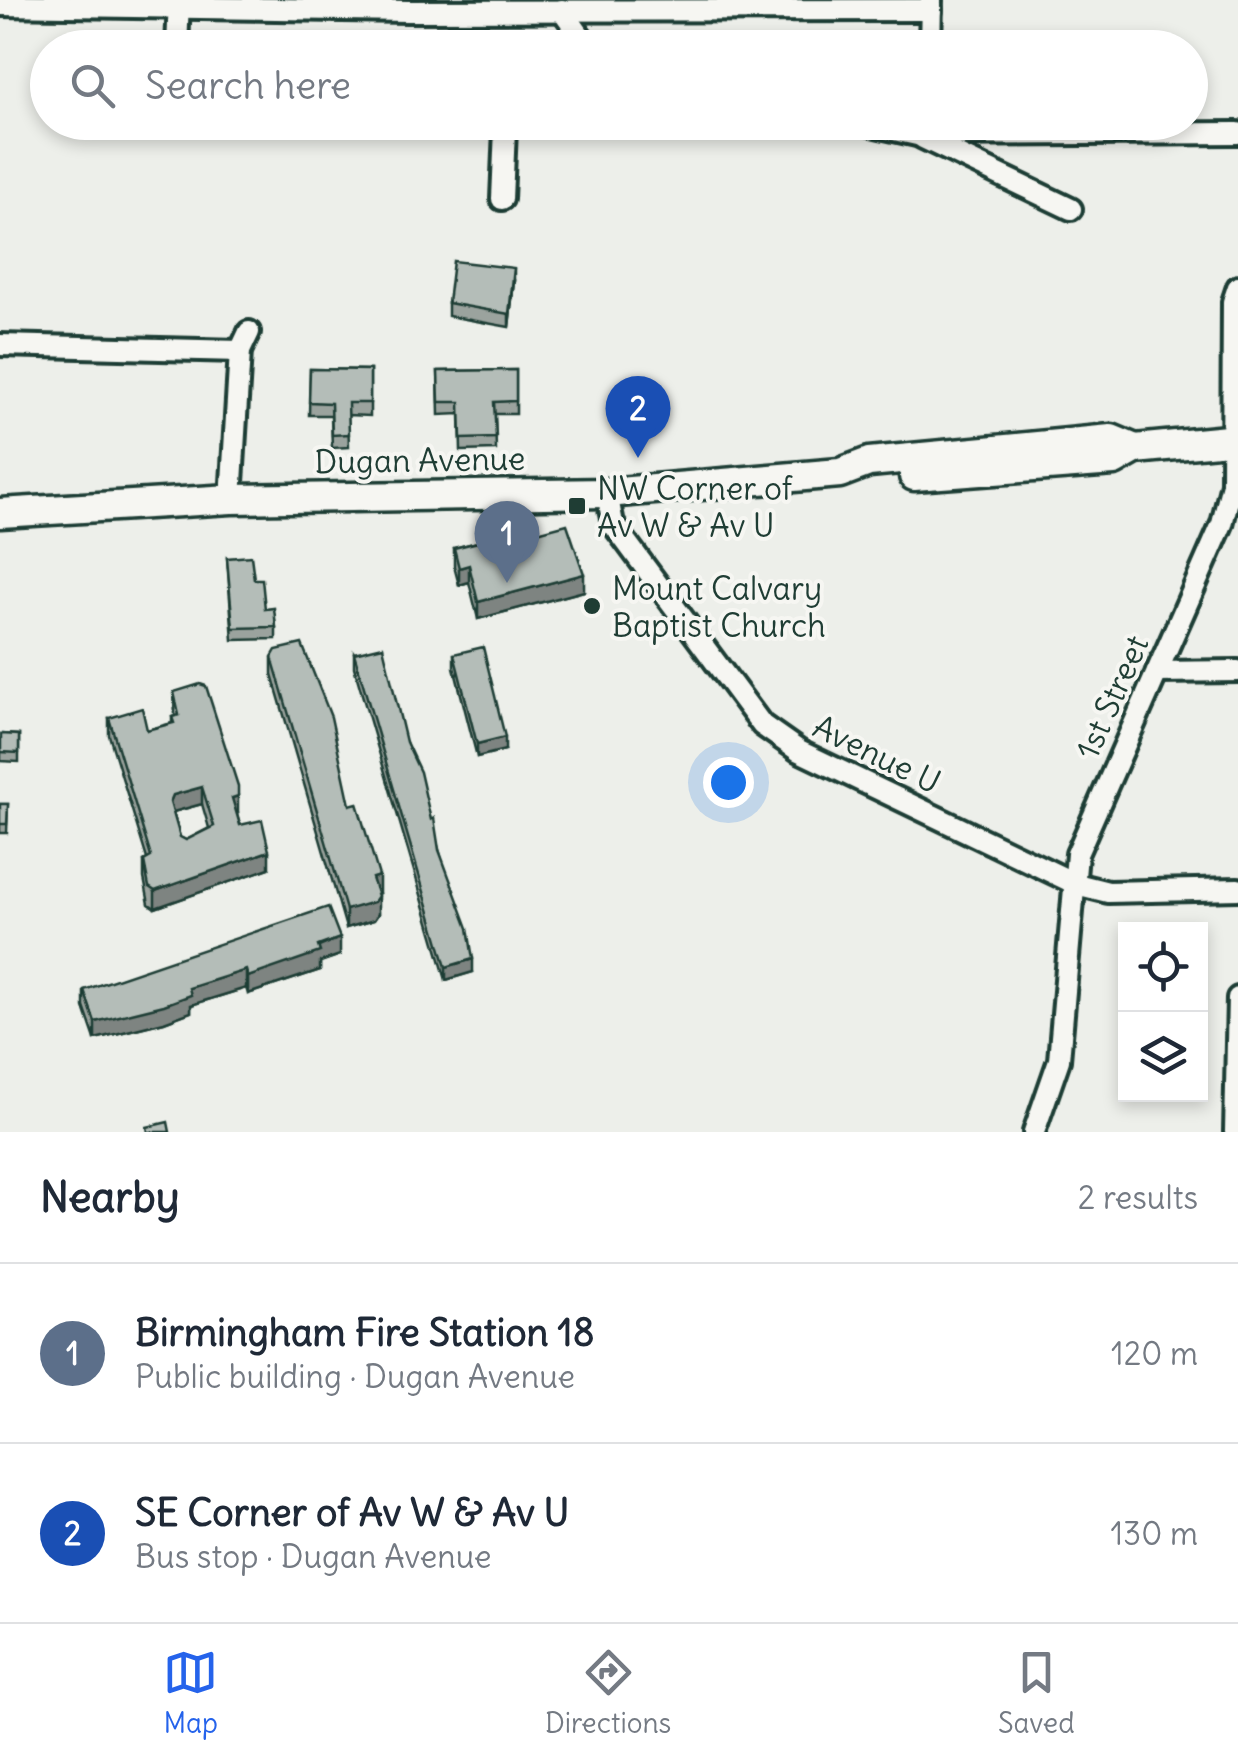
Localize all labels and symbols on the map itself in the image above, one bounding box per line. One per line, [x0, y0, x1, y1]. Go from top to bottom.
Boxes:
pin: 2 [606, 376, 670, 458]
street label: Dugan Avenue [314, 438, 526, 482]
place label: NW Corner of Av W & Av U [597, 468, 793, 546]
marker: NW Corner of Av W & Av U [566, 495, 588, 517]
pin: 1 [474, 500, 540, 583]
place label: Mount Calvary Baptist Church [612, 568, 826, 646]
marker: Mount Calvary Baptist Church [581, 595, 603, 617]
street label: 1st Street [1067, 629, 1157, 765]
street label: Avenue U [807, 706, 947, 802]
your location [703, 757, 754, 808]

